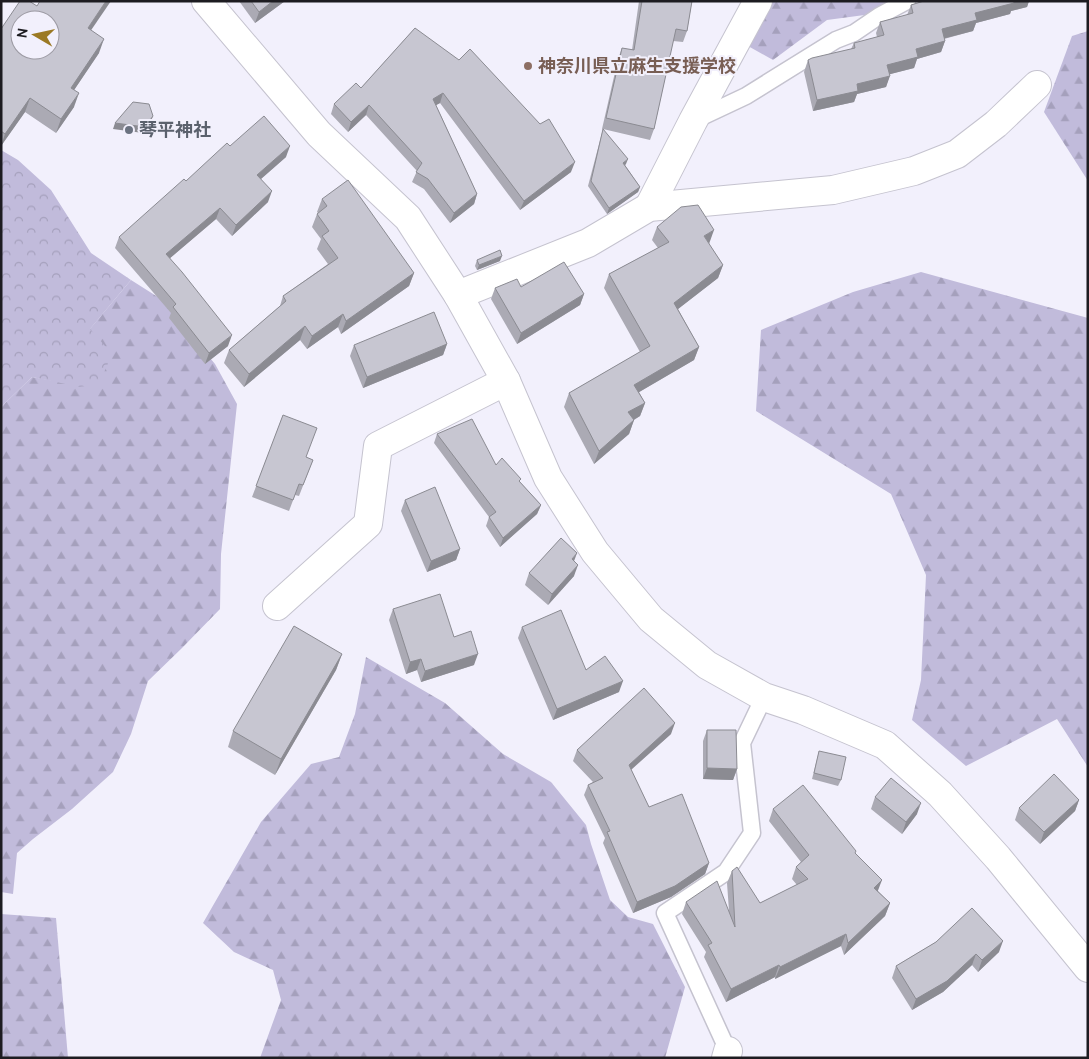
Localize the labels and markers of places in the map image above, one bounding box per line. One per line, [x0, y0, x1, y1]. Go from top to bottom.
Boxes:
place label: 神奈川県立麻生支援学校 [538, 56, 736, 79]
marker: 神奈川県立麻生支援学校 [522, 60, 534, 72]
place label: 琴平神社 [139, 120, 211, 143]
marker: 琴平神社 [123, 124, 135, 136]

